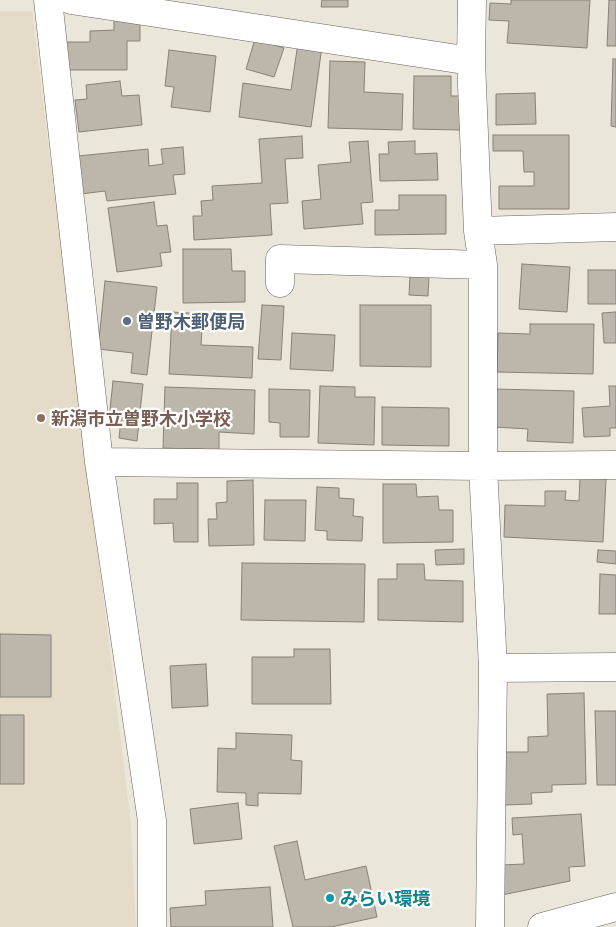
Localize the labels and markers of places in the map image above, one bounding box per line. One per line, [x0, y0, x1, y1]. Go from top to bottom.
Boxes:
place label: 曽野木郵便局 [137, 310, 245, 332]
marker: 曽野木郵便局 [121, 315, 133, 327]
place label: 新潟市立曽野木小学校 [51, 407, 231, 429]
marker: 新潟市立曽野木小学校 [35, 412, 47, 424]
place label: みらい環境 [340, 887, 430, 909]
marker: みらい環境 [324, 892, 336, 904]

